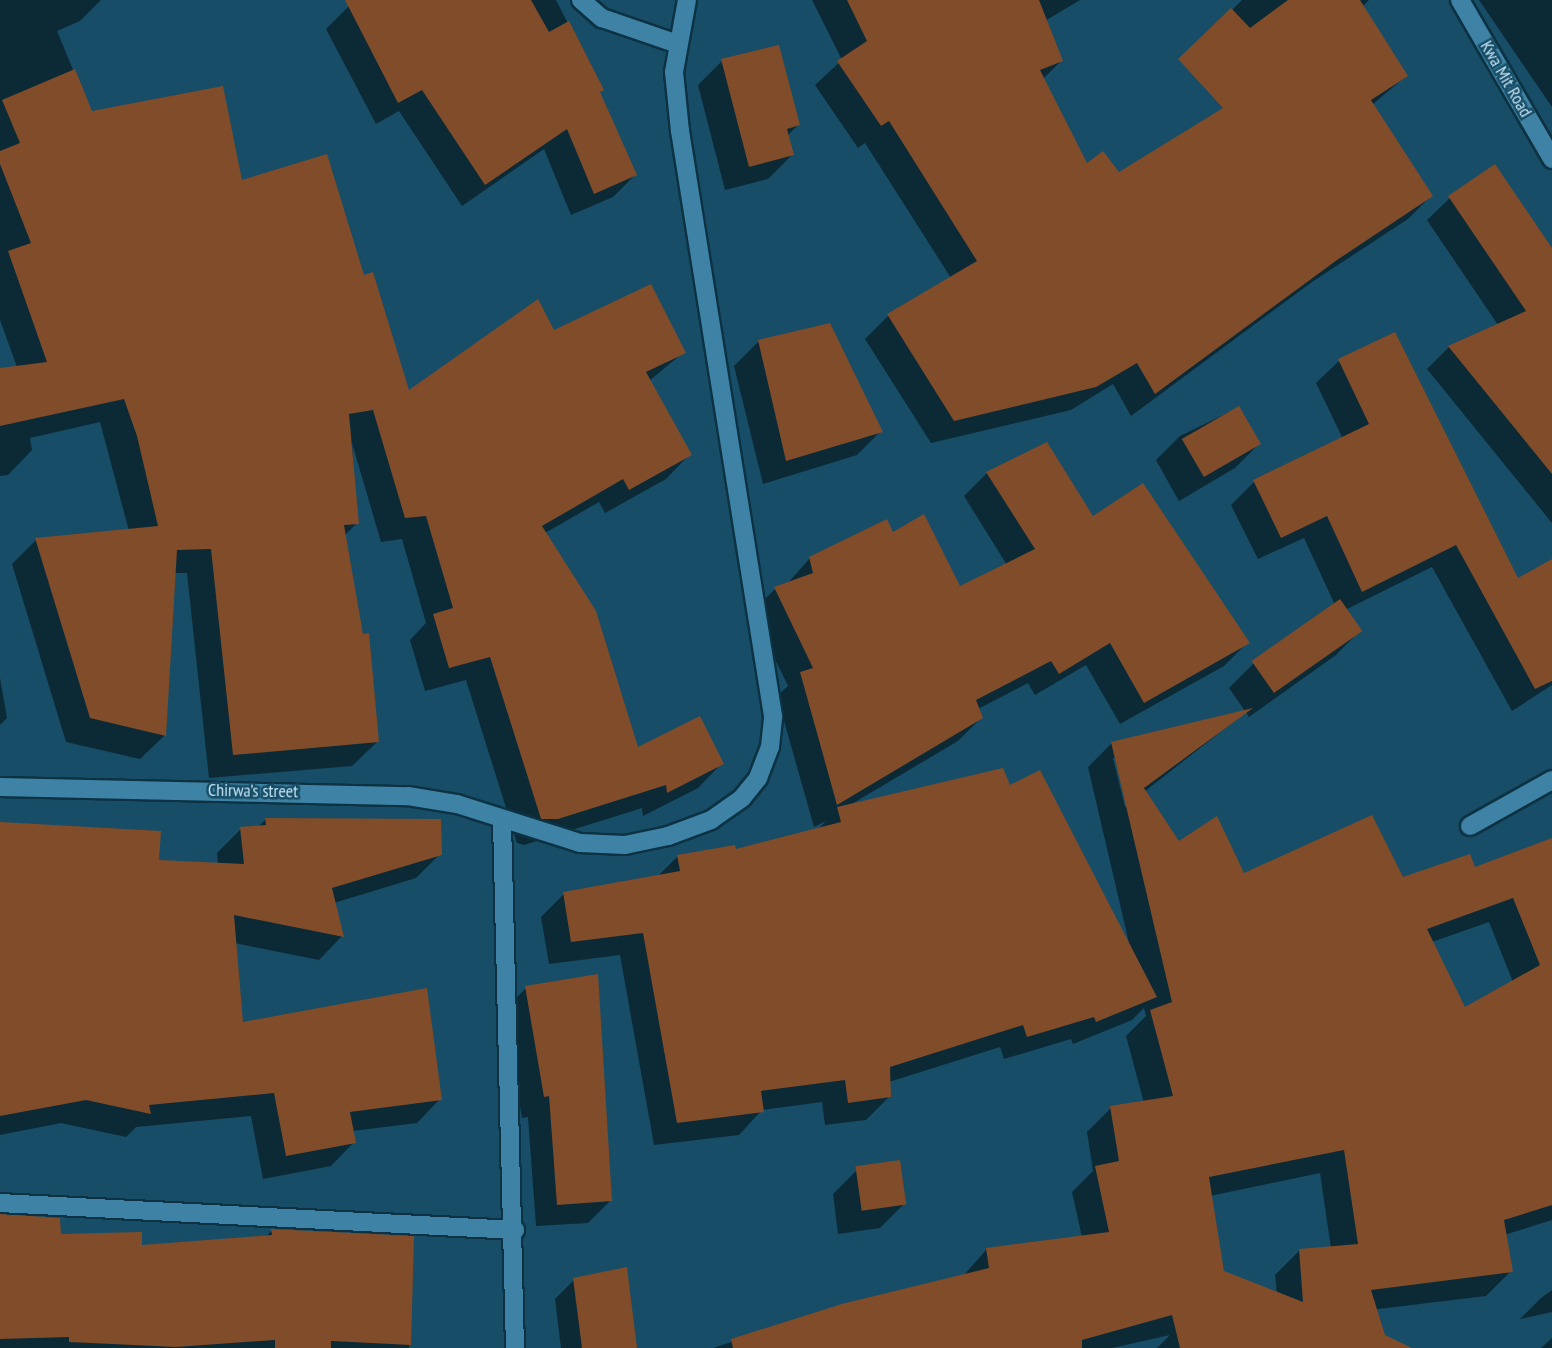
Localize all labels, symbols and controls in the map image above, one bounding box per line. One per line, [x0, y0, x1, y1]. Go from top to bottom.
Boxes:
street label: Kwa Mit Road [1476, 37, 1536, 121]
street label: Chirwa’s street [208, 779, 298, 803]

